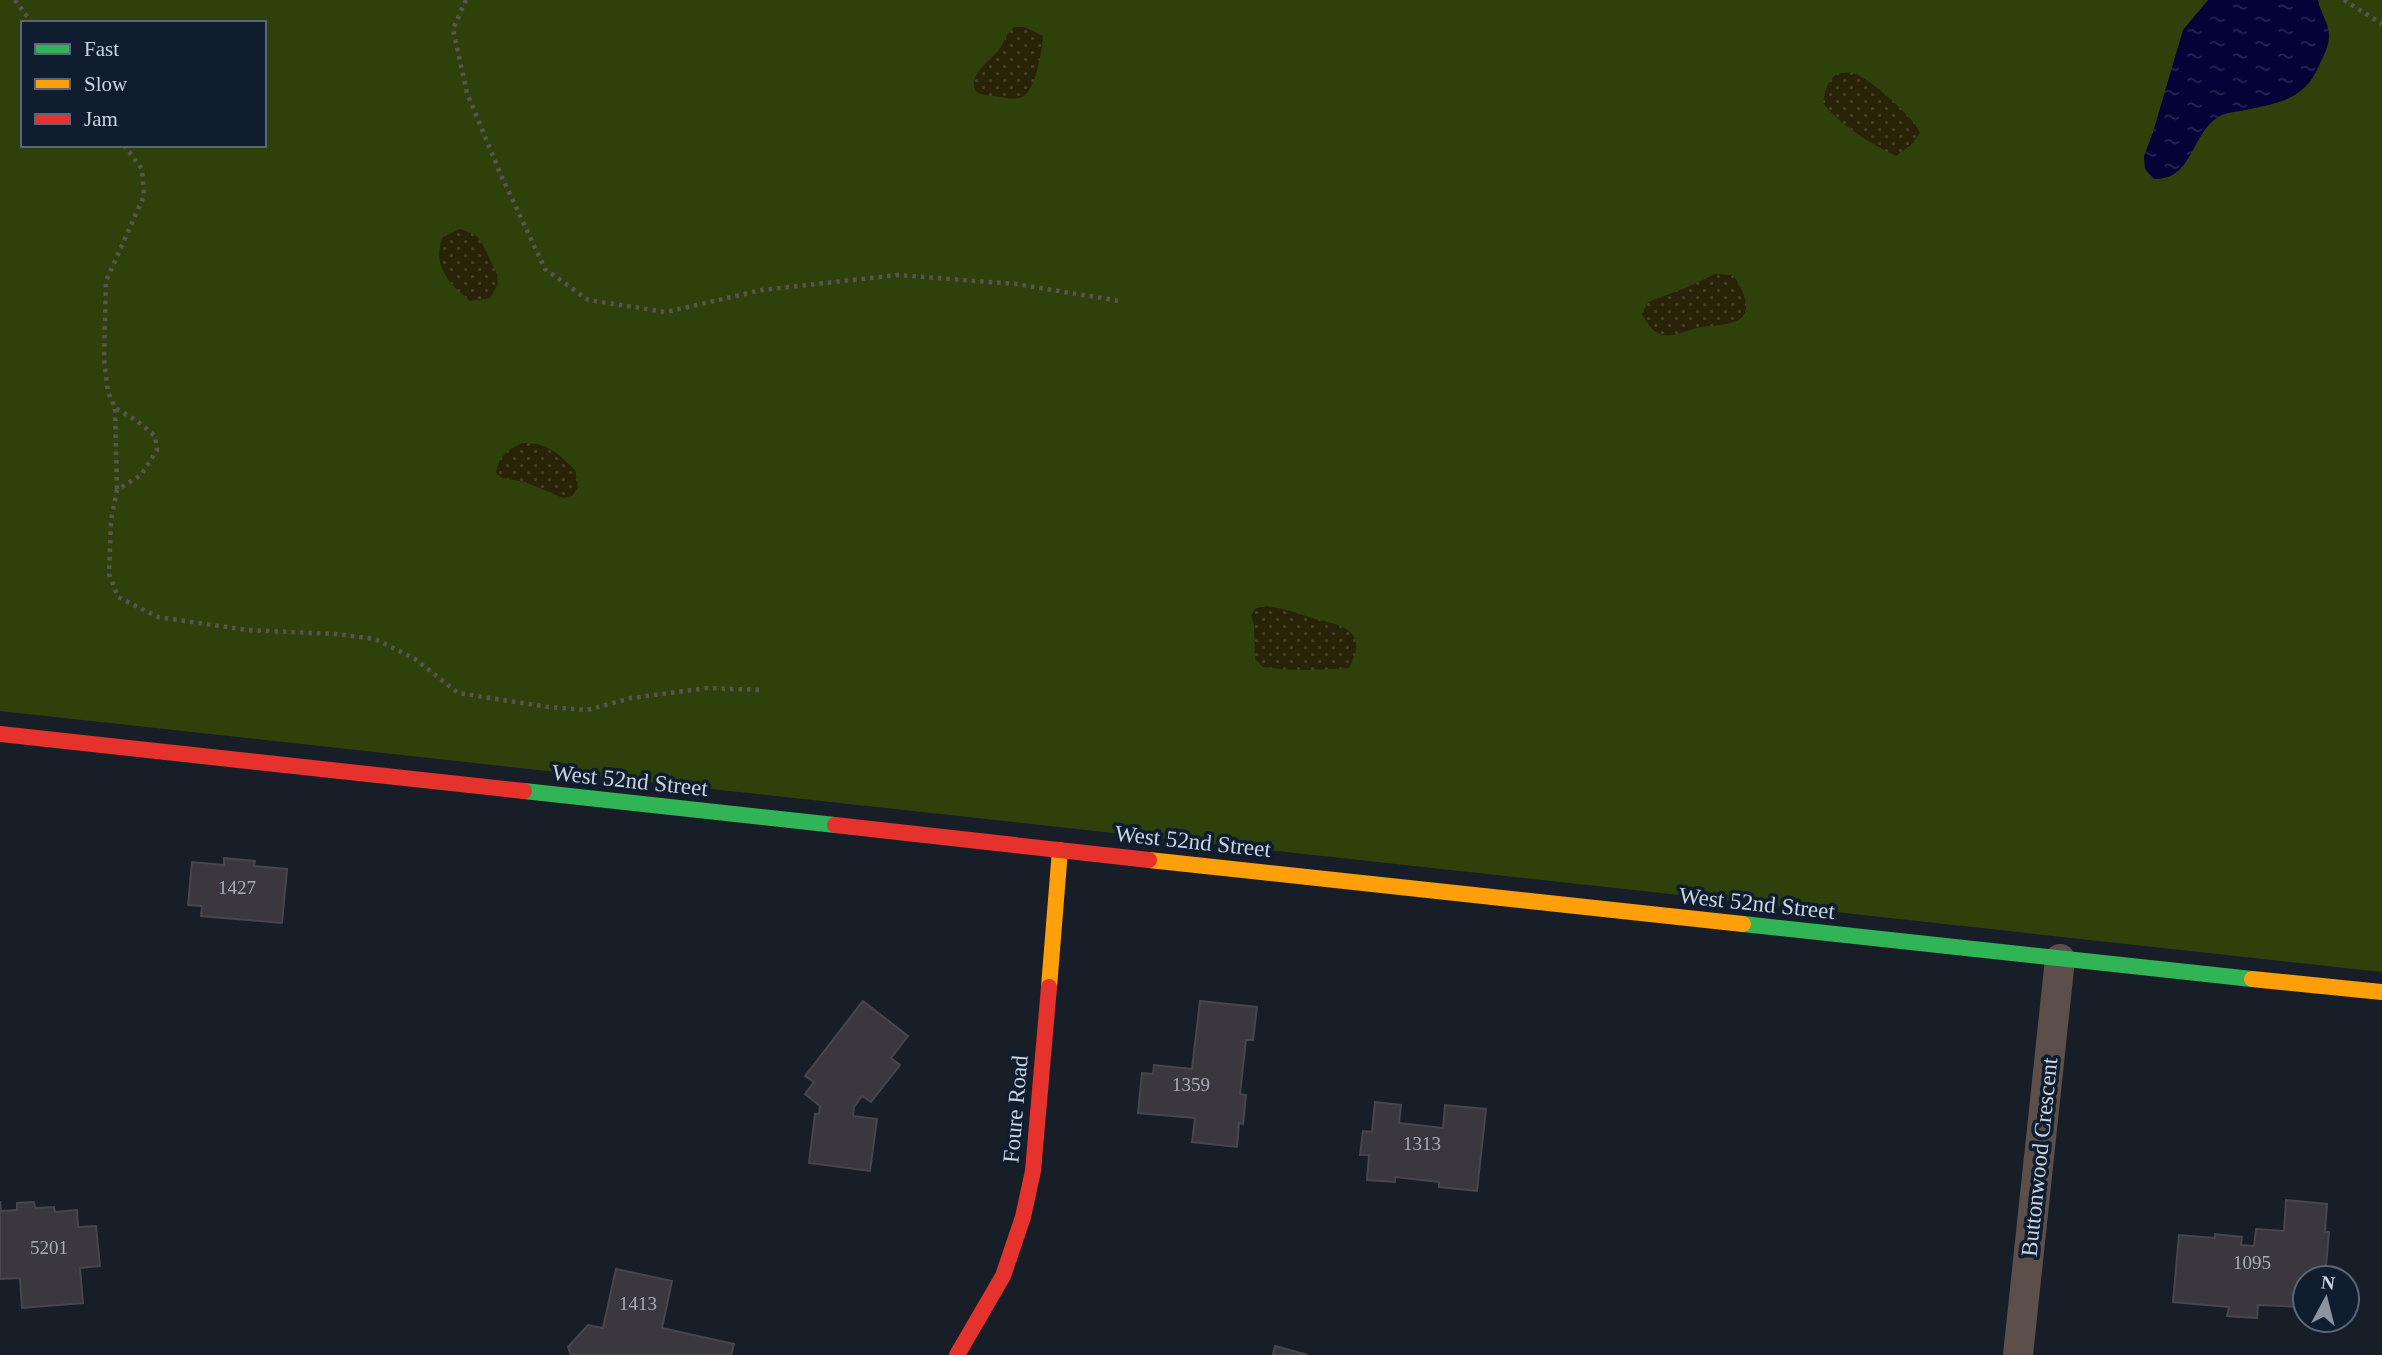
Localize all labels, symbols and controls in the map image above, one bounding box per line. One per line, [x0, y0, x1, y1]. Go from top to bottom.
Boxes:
legend [21, 21, 266, 147]
text: Fast [84, 37, 119, 61]
text: Slow [84, 72, 128, 96]
text: Jam [84, 107, 118, 131]
street label: West 52nd Street [551, 760, 710, 801]
street label: West 52nd Street [1114, 821, 1273, 862]
house number: 1427 [218, 877, 256, 898]
street label: West 52nd Street [1678, 883, 1837, 924]
street label: Foure Road [998, 1054, 1033, 1164]
street label: Buttonwood Crescent [2017, 1056, 2062, 1258]
house number: 1359 [1172, 1074, 1210, 1095]
house number: 1313 [1403, 1133, 1441, 1154]
house number: 5201 [30, 1237, 68, 1258]
house number: 1095 [2233, 1252, 2271, 1273]
north arrow [2291, 1264, 2361, 1334]
text: N [2320, 1271, 2336, 1294]
house number: 1413 [619, 1293, 657, 1314]

